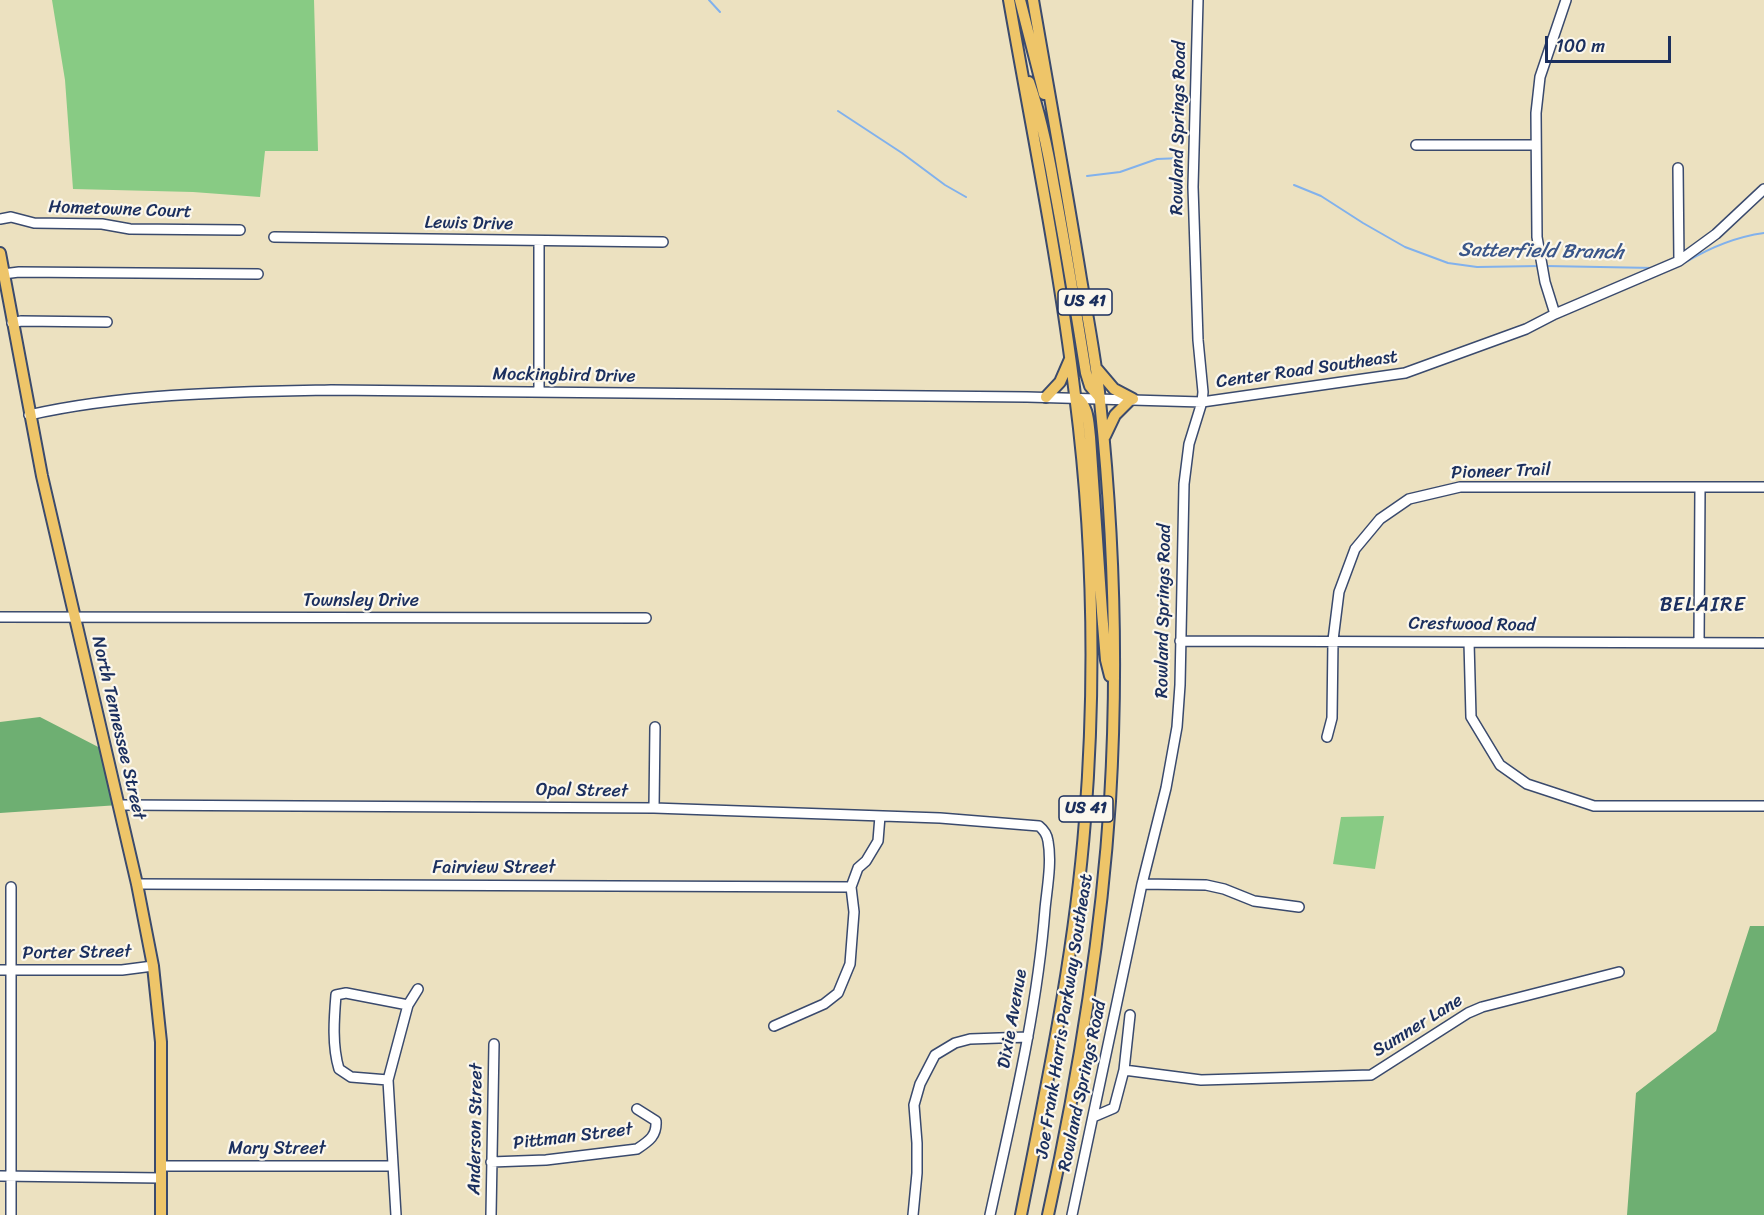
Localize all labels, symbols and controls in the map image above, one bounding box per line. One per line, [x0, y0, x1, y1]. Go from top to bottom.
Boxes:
scale bar [1548, 24, 1674, 62]
text: 100 m [1556, 30, 1605, 62]
street label: Rowland Springs Road [1167, 41, 1191, 215]
street label: Hometowne Court [48, 197, 192, 223]
street label: Lewis Drive [424, 212, 514, 236]
water label: Satterfield Branch [1458, 239, 1624, 265]
road number: US 41 [1058, 289, 1112, 315]
street label: Center Road Southeast [1215, 347, 1399, 393]
street label: Mockingbird Drive [492, 364, 636, 388]
street label: Pioneer Trail [1451, 459, 1551, 485]
street label: Rowland Springs Road [1152, 524, 1176, 698]
street label: Townsley Drive [303, 590, 419, 612]
district label: BELAIRE [1661, 594, 1745, 618]
street label: Crestwood Road [1408, 613, 1536, 637]
street label: North Tennessee Street [86, 634, 150, 822]
street label: Opal Street [536, 779, 628, 803]
road number: US 41 [1059, 796, 1113, 822]
street label: Fairview Street [432, 857, 556, 879]
street label: Joe Frank Harris Parkway Southeast [1032, 872, 1098, 1160]
street label: Porter Street [22, 941, 132, 965]
street label: Dixie Avenue [994, 968, 1032, 1070]
street label: Sumner Lane [1369, 990, 1467, 1062]
street label: Rowland Springs Road [1054, 999, 1112, 1173]
street label: Anderson Street [464, 1063, 488, 1195]
street label: Pittman Street [512, 1119, 634, 1155]
street label: Mary Street [228, 1138, 326, 1160]

